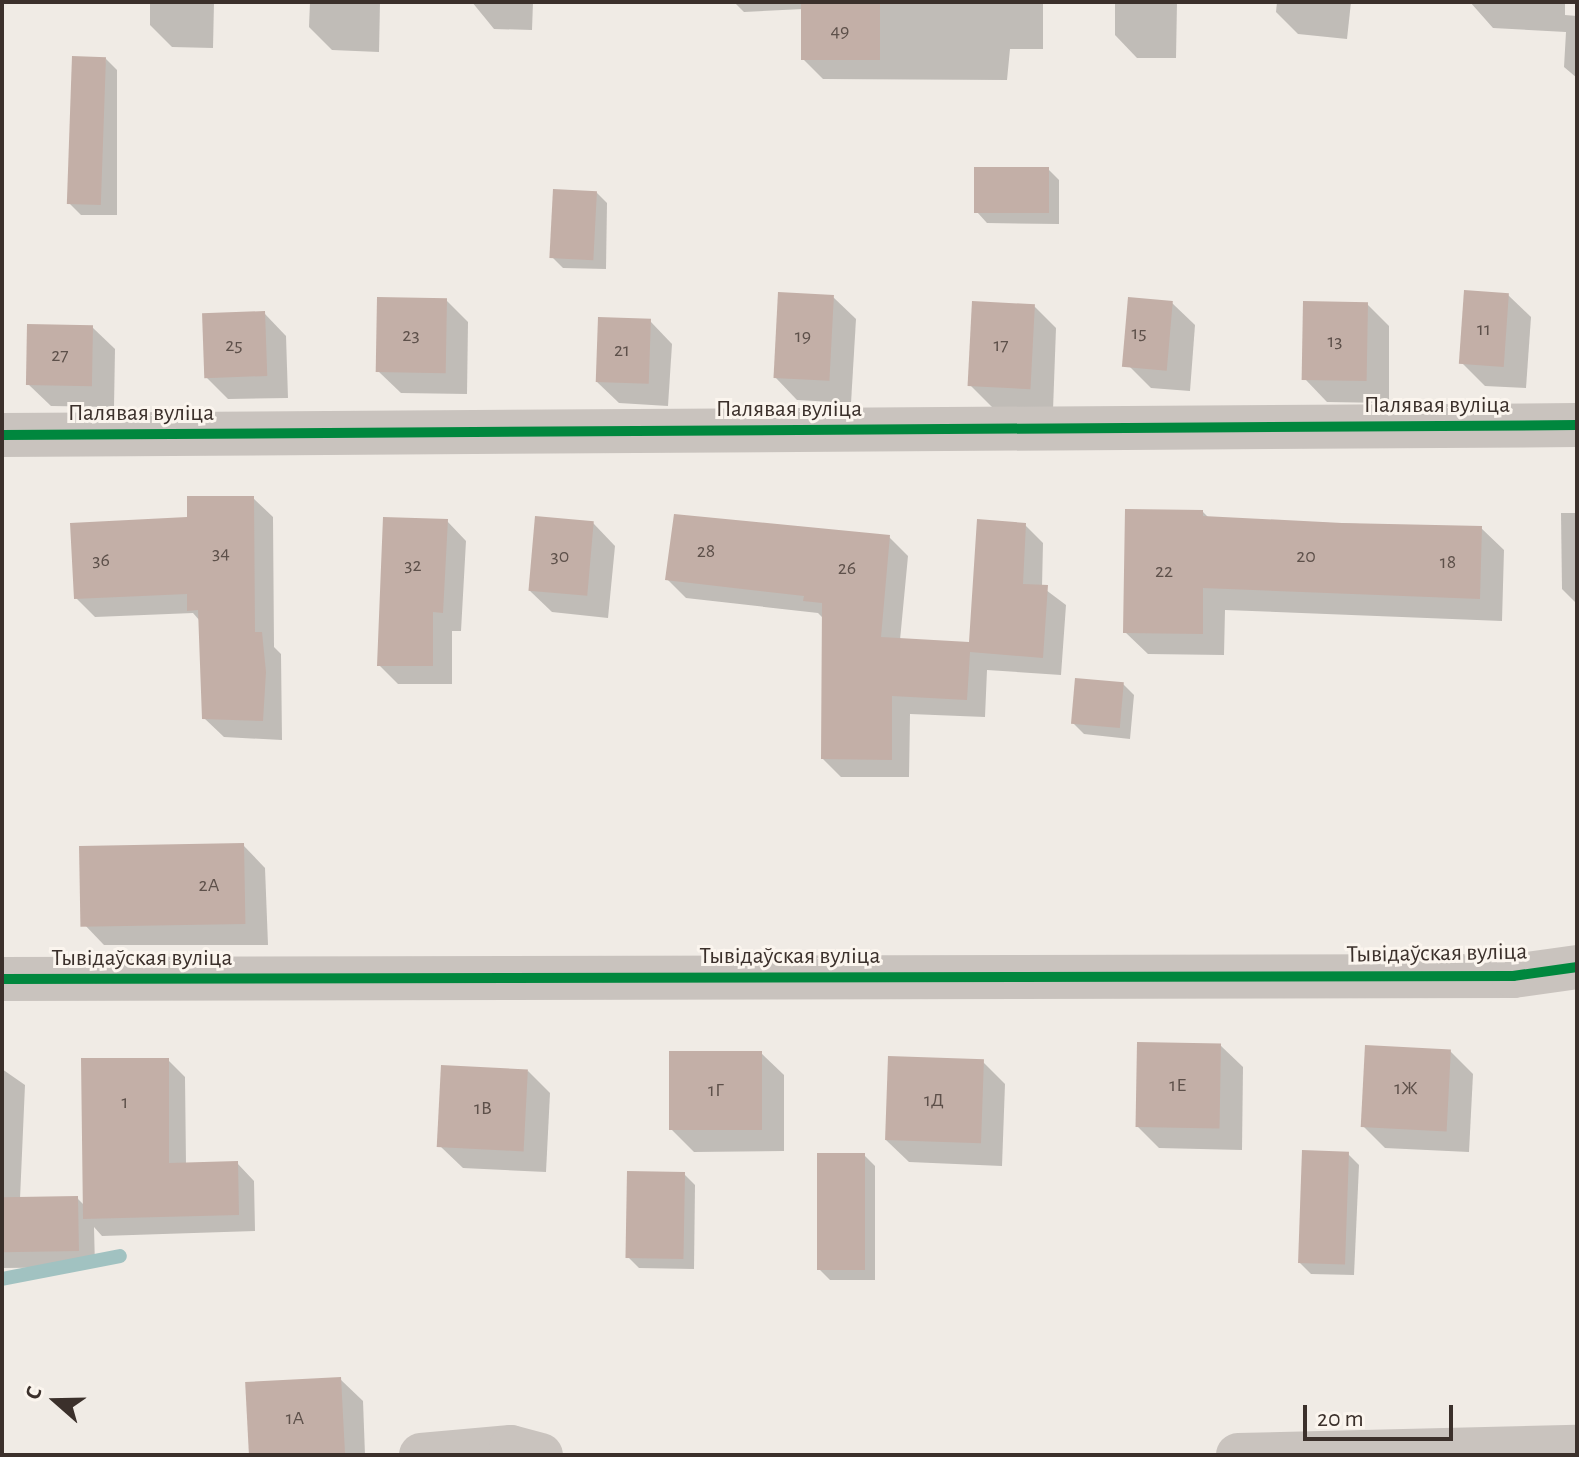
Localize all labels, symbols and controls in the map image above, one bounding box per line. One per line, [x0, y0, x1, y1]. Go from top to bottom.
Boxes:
house number: 49 [830, 19, 850, 43]
house number: 11 [1477, 317, 1491, 341]
house number: 15 [1131, 321, 1147, 345]
house number: 23 [402, 323, 420, 347]
house number: 19 [795, 324, 811, 348]
house number: 13 [1327, 329, 1343, 353]
house number: 25 [225, 333, 243, 357]
house number: 17 [993, 333, 1009, 357]
house number: 21 [614, 338, 630, 362]
house number: 27 [51, 343, 69, 367]
street label: Палявая вуліца [1364, 392, 1510, 420]
street label: Палявая вуліца [716, 396, 862, 424]
street label: Палявая вуліца [68, 400, 214, 428]
house number: 28 [697, 539, 715, 563]
house number: 34 [212, 541, 230, 565]
house number: 30 [551, 544, 569, 568]
house number: 20 [1296, 544, 1316, 568]
house number: 36 [92, 548, 110, 572]
house number: 18 [1440, 550, 1456, 574]
house number: 32 [404, 553, 422, 577]
house number: 26 [838, 556, 856, 580]
house number: 22 [1155, 559, 1173, 583]
house number: 2А [199, 873, 219, 897]
street label: Тывідаўская вуліца [1346, 938, 1528, 970]
street label: Тывідаўская вуліца [700, 943, 880, 971]
street label: Тывідаўская вуліца [52, 945, 232, 973]
house number: 1Е [1169, 1073, 1187, 1097]
house number: 1Ж [1394, 1076, 1418, 1100]
house number: 1Г [708, 1078, 724, 1102]
house number: 1Д [924, 1088, 944, 1112]
house number: 1 [122, 1090, 128, 1114]
house number: 1В [474, 1096, 492, 1120]
north arrow [16, 1361, 96, 1441]
text: С [21, 1383, 46, 1402]
scale bar [1307, 1389, 1457, 1439]
house number: 1А [286, 1406, 304, 1430]
text: 20 m [1317, 1407, 1364, 1431]

